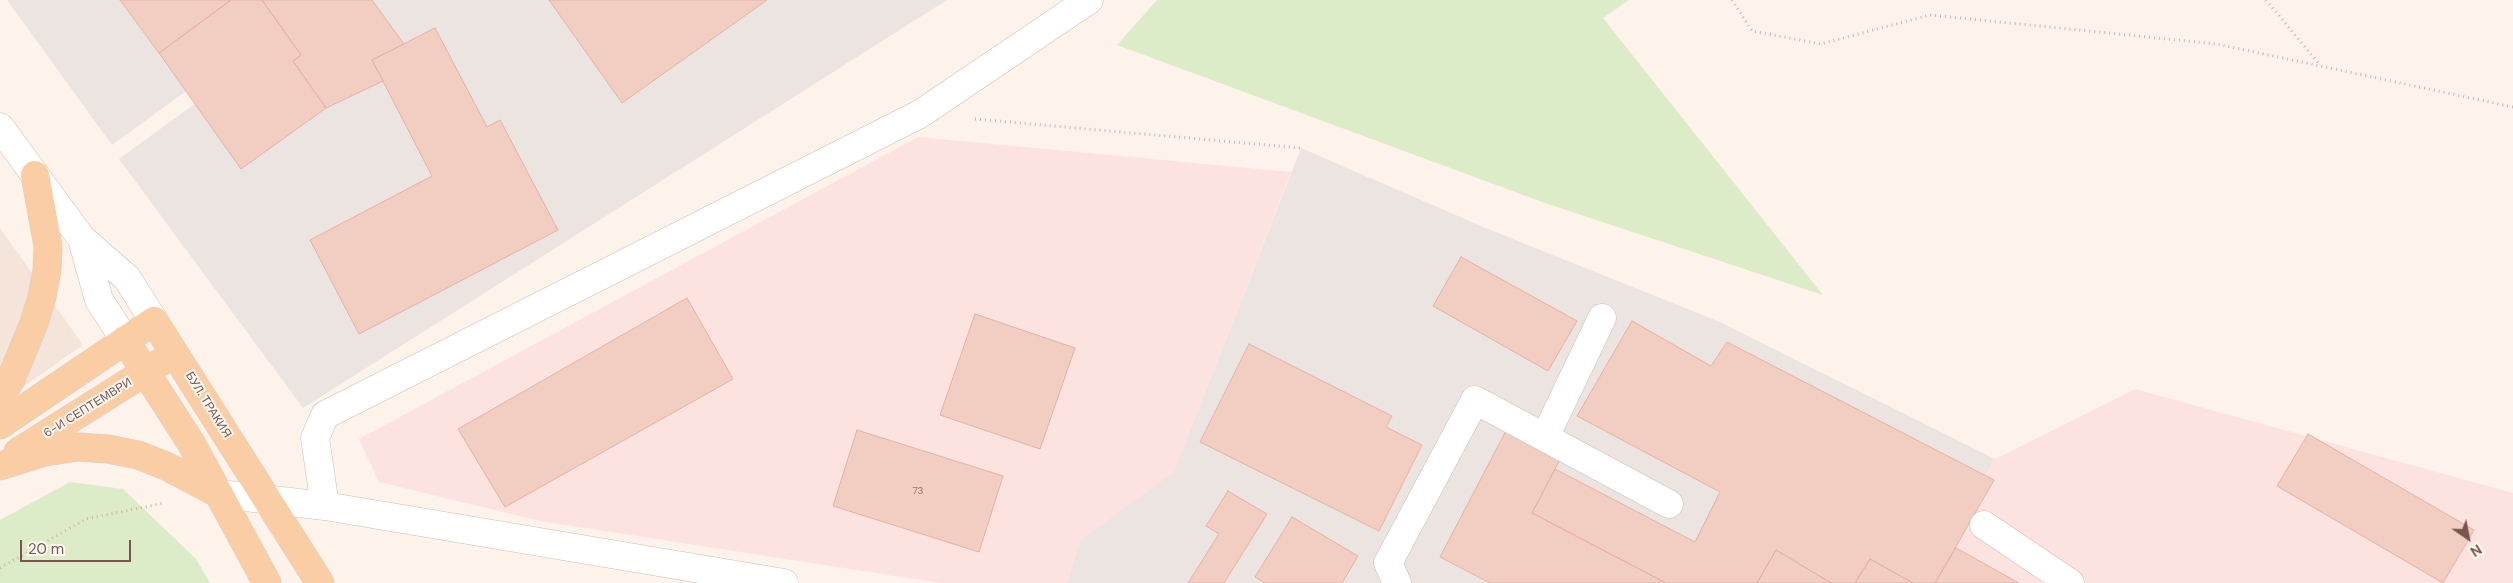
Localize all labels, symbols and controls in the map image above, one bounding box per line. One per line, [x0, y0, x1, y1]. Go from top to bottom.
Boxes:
street label: БУЛ. ТРАКИЯ [182, 369, 234, 441]
street label: 6-И СЕПТЕМВРИ [41, 375, 135, 441]
house number: 73 [913, 485, 923, 497]
north arrow [2443, 513, 2493, 563]
scale bar [22, 530, 134, 562]
text: 20 m [28, 539, 64, 559]
text: N [2467, 540, 2485, 561]

